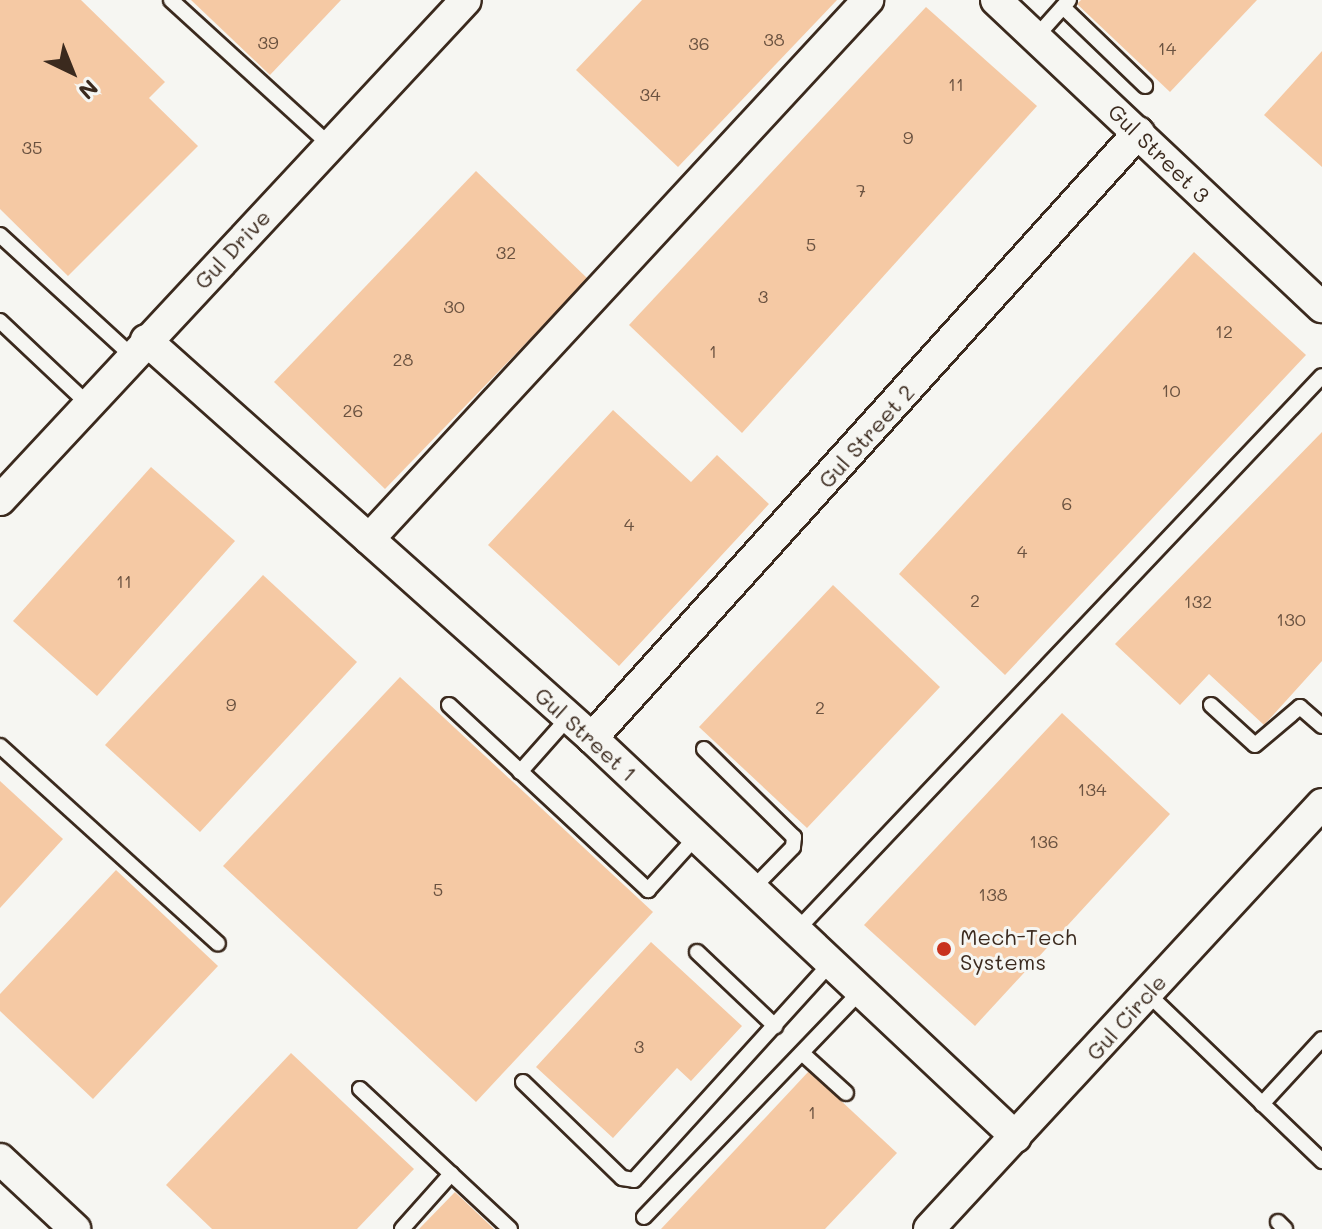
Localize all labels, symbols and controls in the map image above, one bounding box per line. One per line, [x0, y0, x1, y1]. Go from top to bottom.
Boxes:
house number: 38 [763, 28, 785, 50]
house number: 39 [257, 31, 279, 53]
north arrow [32, 32, 112, 112]
house number: 36 [688, 32, 710, 54]
house number: 14 [1158, 37, 1176, 59]
house number: 11 [948, 73, 964, 95]
text: N [73, 74, 105, 106]
house number: 34 [639, 83, 661, 105]
street label: Gul Street 3 [1103, 98, 1215, 208]
house number: 9 [903, 126, 913, 148]
house number: 35 [21, 136, 43, 158]
house number: 7 [856, 179, 866, 201]
street label: Gul Drive [189, 204, 275, 294]
house number: 5 [806, 233, 816, 255]
house number: 32 [496, 241, 516, 263]
house number: 3 [758, 285, 768, 307]
house number: 30 [443, 295, 465, 317]
house number: 12 [1215, 320, 1233, 342]
house number: 1 [709, 340, 717, 362]
house number: 28 [393, 348, 413, 370]
street label: Gul Street 2 [813, 379, 919, 493]
house number: 10 [1161, 379, 1181, 401]
house number: 26 [343, 399, 363, 421]
house number: 6 [1062, 492, 1072, 514]
house number: 4 [624, 513, 634, 535]
house number: 4 [1017, 540, 1027, 562]
house number: 11 [116, 570, 132, 592]
house number: 2 [970, 589, 980, 611]
house number: 132 [1184, 590, 1212, 612]
house number: 130 [1276, 608, 1306, 630]
street label: Gul Street 1 [530, 681, 642, 787]
house number: 9 [226, 693, 236, 715]
house number: 2 [815, 696, 825, 718]
house number: 134 [1077, 778, 1107, 800]
house number: 136 [1029, 830, 1059, 852]
house number: 5 [433, 878, 443, 900]
house number: 138 [978, 883, 1008, 905]
place label: Mech-Tech Systems [960, 923, 1077, 974]
marker: Mech-Tech Systems [935, 940, 953, 958]
street label: Gul Circle [1081, 969, 1171, 1065]
house number: 3 [634, 1035, 644, 1057]
house number: 1 [808, 1101, 816, 1123]

